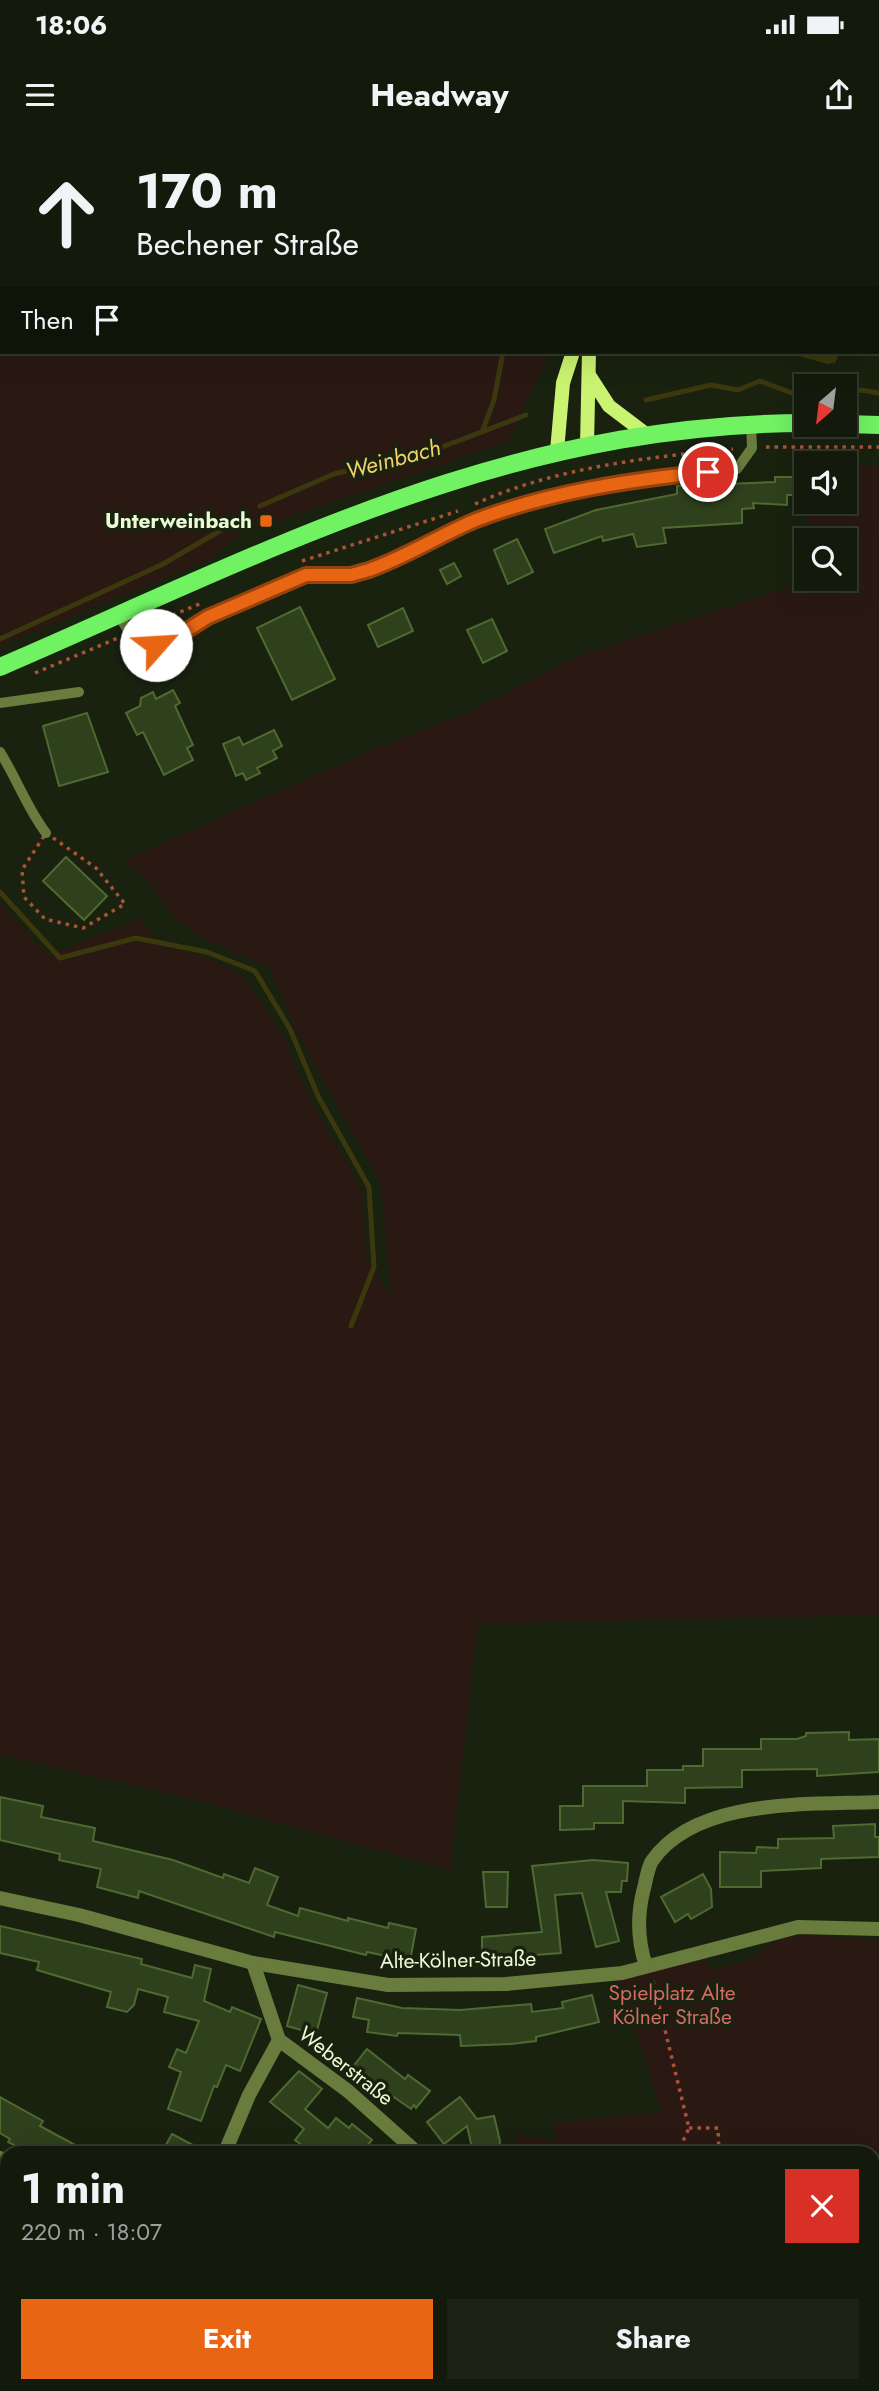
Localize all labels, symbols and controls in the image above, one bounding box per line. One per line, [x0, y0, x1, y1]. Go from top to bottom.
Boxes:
text: 18:06 [35, 6, 108, 44]
text: Headway [370, 72, 509, 118]
icon: menu [21, 76, 59, 114]
icon: share [820, 76, 858, 114]
text: 170 m [136, 156, 278, 226]
icon: ahead [21, 168, 112, 259]
text: Bechener Straße [136, 221, 359, 267]
text: Then [21, 301, 74, 339]
icon: arrive [88, 301, 126, 339]
north arrow [794, 374, 858, 438]
map controls [794, 374, 857, 591]
water label: Weinbach [342, 430, 444, 488]
pin [678, 442, 738, 502]
button: sound [794, 451, 857, 514]
icon: arrive [689, 453, 727, 491]
place label: Unterweinbach [105, 506, 252, 536]
marker: Unterweinbach [258, 513, 274, 529]
button: search [794, 528, 857, 591]
position arrow [119, 608, 193, 682]
street label: Alte-Kölner-Straße [380, 1944, 537, 1976]
park label: Spielplatz Alte Kölner Straße [608, 1978, 736, 2032]
street label: Weberstraße [292, 2019, 400, 2113]
text: 1 min [21, 2158, 125, 2219]
button: close [785, 2169, 859, 2243]
text: 220 m · 18:07 [21, 2215, 162, 2249]
button: Exit [21, 2299, 433, 2379]
button: Share [447, 2299, 859, 2379]

